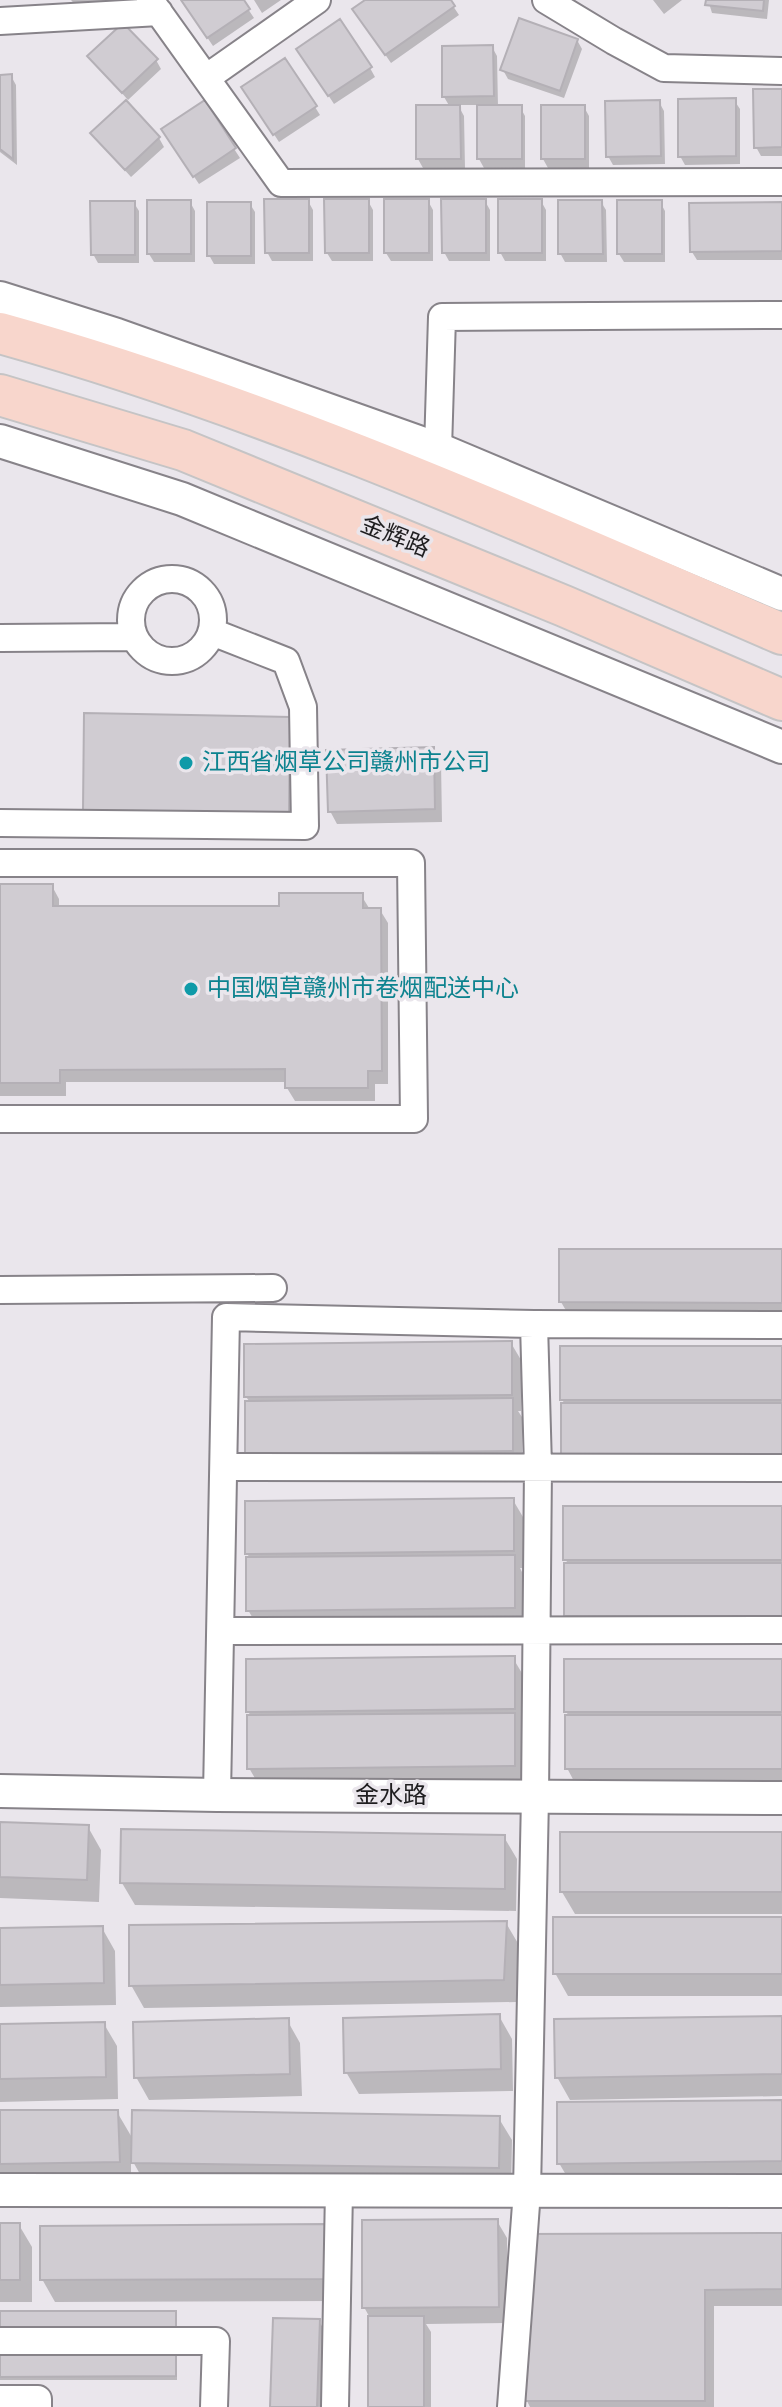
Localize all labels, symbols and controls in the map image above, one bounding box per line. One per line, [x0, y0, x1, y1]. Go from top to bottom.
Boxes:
street label: 金辉路 [357, 511, 434, 562]
place label: 江西省烟草公司赣州市公司 [202, 749, 490, 775]
marker: 江西省烟草公司赣州市公司 [177, 754, 195, 772]
place label: 中国烟草赣州市卷烟配送中心 [207, 975, 519, 1001]
marker: 中国烟草赣州市卷烟配送中心 [182, 980, 200, 998]
street label: 金水路 [355, 1782, 427, 1808]

